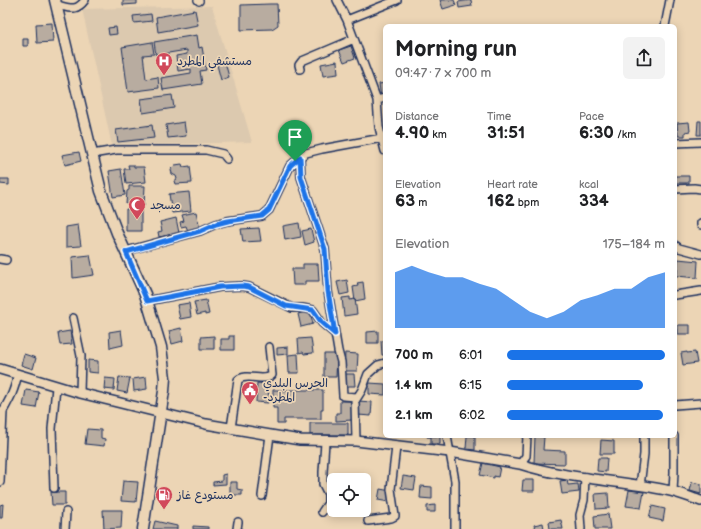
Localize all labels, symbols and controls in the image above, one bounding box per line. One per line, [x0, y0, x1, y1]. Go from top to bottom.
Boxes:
text: Morning run [395, 36, 517, 63]
button: share [623, 37, 665, 79]
hospital icon: مستشفي المطرد [154, 51, 174, 76]
place label: مستشفي المطرد [177, 54, 252, 72]
text: 09:47 · 7 × 700 m [395, 65, 491, 81]
text: Distance [395, 110, 439, 123]
text: Time [487, 110, 511, 123]
text: Pace [579, 110, 604, 123]
pin [278, 120, 312, 161]
text: 4.90 [395, 123, 429, 143]
text: 31:51 [487, 123, 525, 143]
text: 6:30 [579, 123, 614, 143]
icon: arrive [284, 126, 306, 148]
text: km [429, 128, 447, 141]
text: /km [614, 128, 636, 141]
text: Elevation [395, 178, 441, 191]
text: Heart rate [487, 178, 538, 191]
text: kcal [579, 178, 599, 191]
text: 63 [395, 191, 415, 211]
text: 162 [487, 191, 515, 211]
text: 334 [579, 191, 609, 211]
mosque icon: مسجد [127, 195, 147, 220]
text: m [415, 196, 427, 209]
text: bpm [515, 196, 539, 209]
place label: مسجد [150, 198, 181, 213]
text: Elevation [395, 236, 449, 252]
text: 175–184 m [603, 236, 665, 252]
text: 700 m [395, 347, 433, 363]
text: 6:01 [459, 347, 482, 363]
place label: الحرس البلدي -المطرد [263, 376, 328, 405]
text: 1.4 km [395, 377, 432, 393]
text: 6:15 [459, 377, 482, 393]
public building icon: الحرس البلدي -المطرد [240, 380, 260, 405]
text: 2.1 km [395, 407, 433, 423]
text: 6:02 [459, 407, 485, 423]
map controls [327, 473, 371, 517]
button: locate [327, 473, 371, 517]
fuel station icon: مستودع غاز [154, 485, 174, 510]
place label: مستودع غاز [176, 488, 233, 504]

